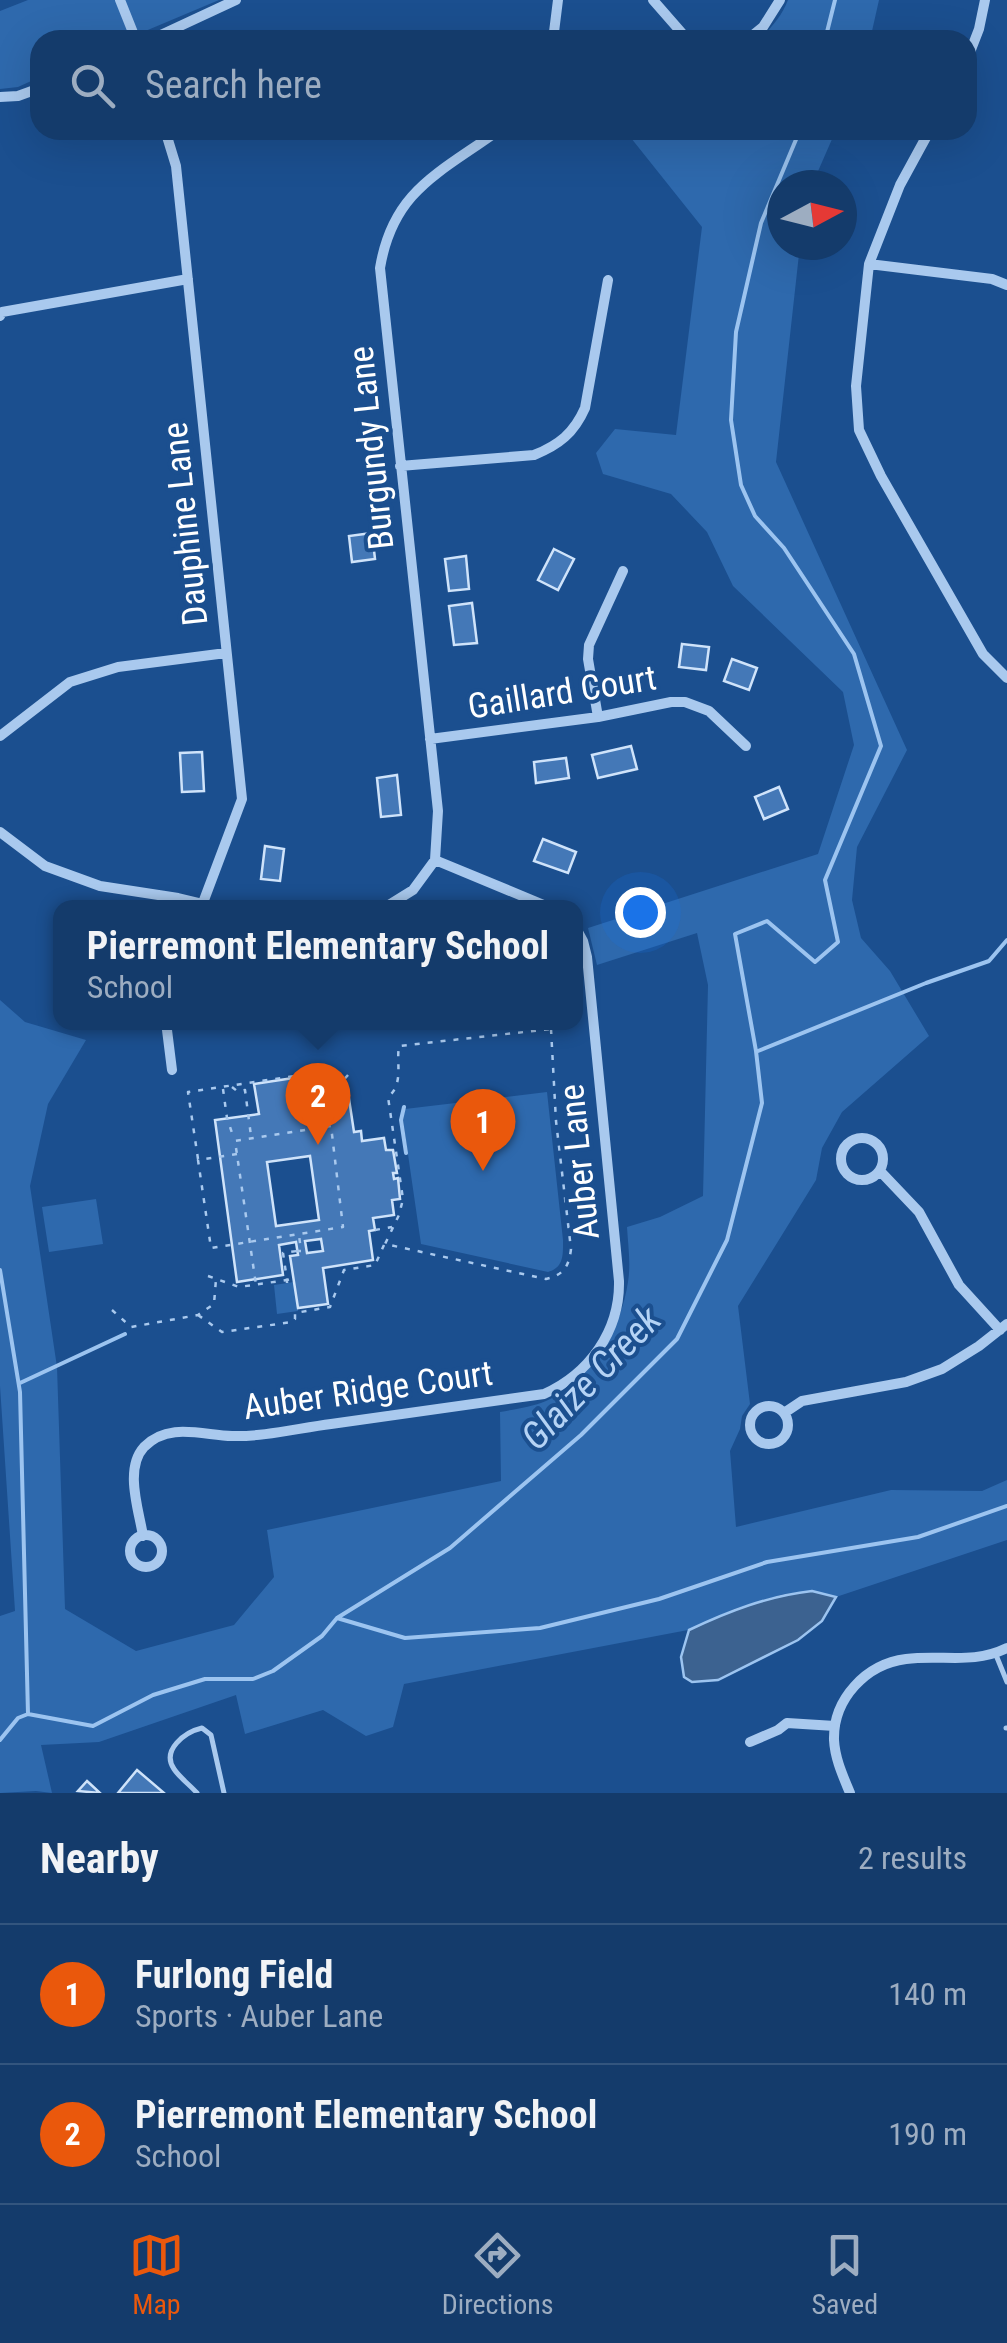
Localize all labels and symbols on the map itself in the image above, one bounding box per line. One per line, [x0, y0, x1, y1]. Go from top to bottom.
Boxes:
north arrow [767, 170, 857, 260]
street label: Burgundy Lane [340, 344, 403, 552]
street label: Dauphine Lane [154, 420, 217, 628]
street label: Gaillard Court [465, 657, 659, 728]
your location [615, 887, 666, 938]
pin: 2 [286, 1062, 350, 1145]
street label: Auber Lane [551, 1082, 608, 1242]
pin: 1 [450, 1088, 516, 1171]
water label: Glaize Creek [512, 1297, 671, 1458]
street label: Auber Ridge Court [241, 1353, 495, 1428]

